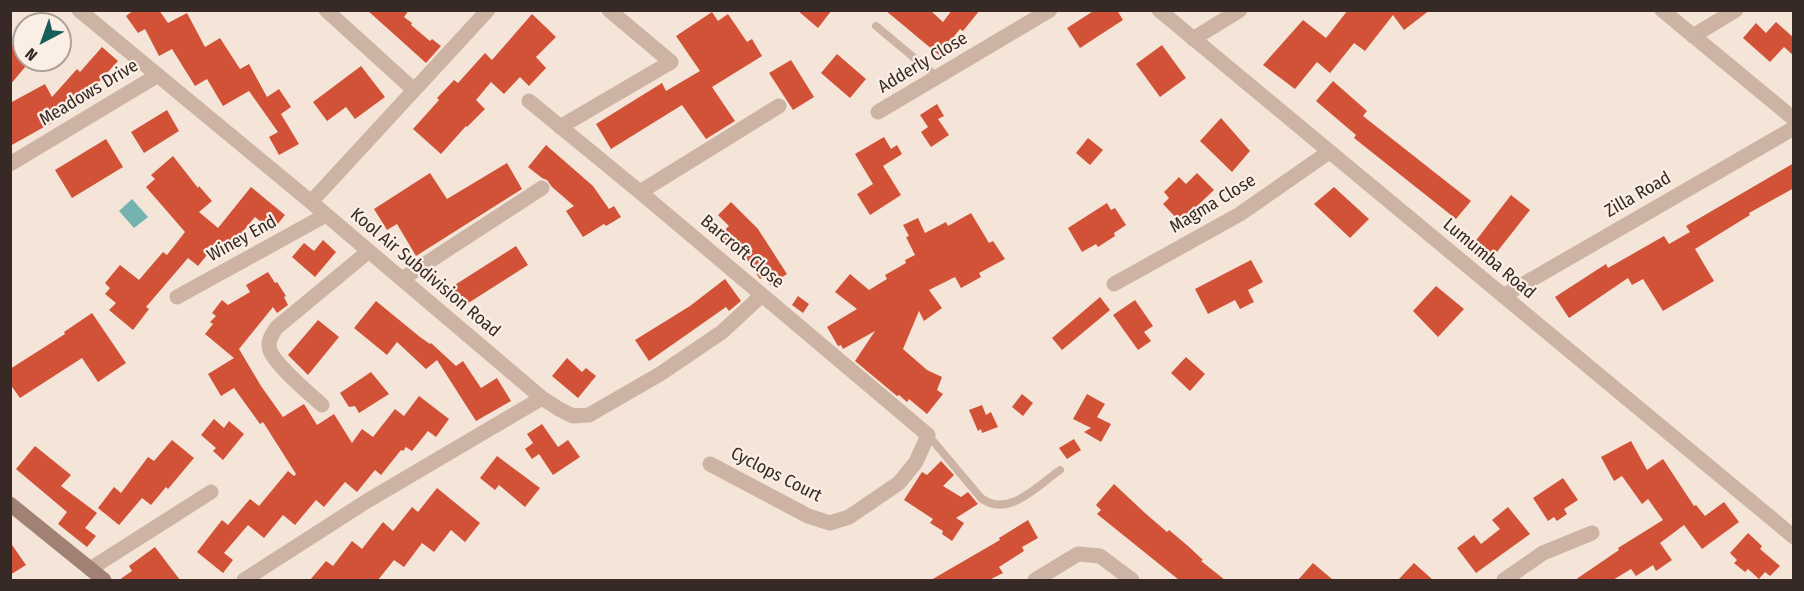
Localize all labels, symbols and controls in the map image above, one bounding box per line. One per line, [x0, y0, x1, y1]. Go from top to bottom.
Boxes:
north arrow [12, 12, 72, 72]
street label: Adderly Close [874, 28, 972, 98]
text: N [21, 44, 41, 65]
street label: Meadows Drive [36, 55, 142, 131]
street label: Zilla Road [1601, 167, 1675, 223]
street label: Magma Close [1166, 170, 1260, 238]
street label: Kool Air Subdivision Road [346, 204, 504, 342]
street label: Winey End [204, 211, 280, 267]
street label: Barcroft Close [696, 211, 788, 293]
street label: Lumumba Road [1438, 214, 1540, 304]
street label: Cyclops Court [727, 443, 825, 507]

